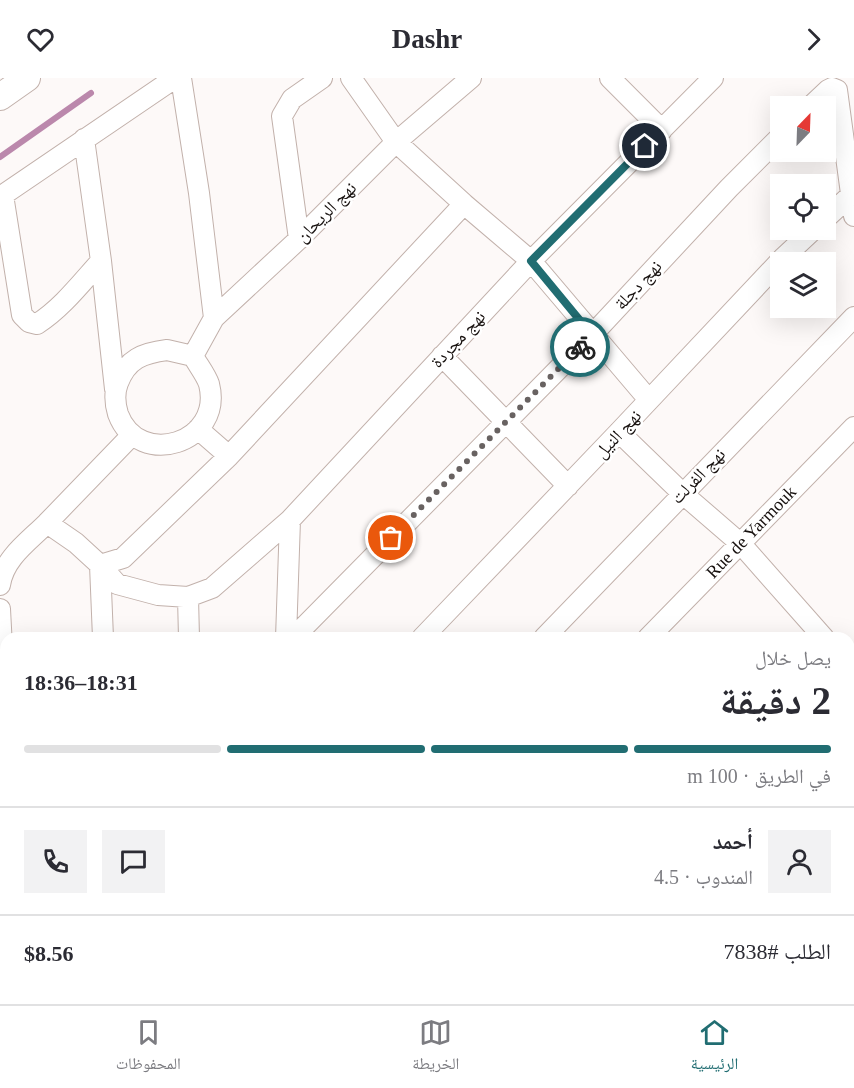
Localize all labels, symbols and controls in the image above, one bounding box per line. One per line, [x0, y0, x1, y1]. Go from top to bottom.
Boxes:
icon: heart [24, 23, 57, 56]
icon: forward [797, 23, 830, 56]
text: Dashr [392, 24, 462, 54]
north arrow [770, 96, 836, 162]
map controls [770, 96, 836, 318]
pin [619, 120, 670, 171]
icon: home [628, 129, 661, 162]
button: locate [770, 174, 836, 240]
street label: نهج الريحان [292, 178, 362, 248]
button: layers [770, 252, 836, 318]
street label: نهج دجلة [610, 256, 667, 315]
street label: نهج مجردة [427, 306, 491, 373]
courier [550, 317, 610, 377]
icon: bike [564, 331, 597, 364]
street label: نهج النيل [591, 406, 647, 464]
street label: نهج الفرلت [667, 444, 731, 509]
street label: Rue de Yarmouk [702, 482, 800, 582]
pin [365, 512, 416, 563]
icon: bag [374, 521, 407, 554]
text: يصل خلال [755, 647, 831, 669]
text: 18:31–18:36 [24, 670, 138, 695]
text: 2 دقيقة [720, 679, 831, 722]
text: في الطريق · 100 m [687, 765, 831, 787]
text: أحمد [713, 829, 753, 854]
button: phone [24, 830, 87, 893]
button: chat [102, 830, 165, 893]
button: person [768, 830, 831, 893]
text: المندوب · 4.5 [654, 866, 753, 888]
text: الطلب #7838 [723, 939, 831, 964]
text: $8.56 [24, 941, 74, 966]
tab: المحفوظات [116, 1016, 181, 1079]
tab: الخريطة [412, 1016, 459, 1079]
tab: الرئيسية [691, 1016, 738, 1079]

